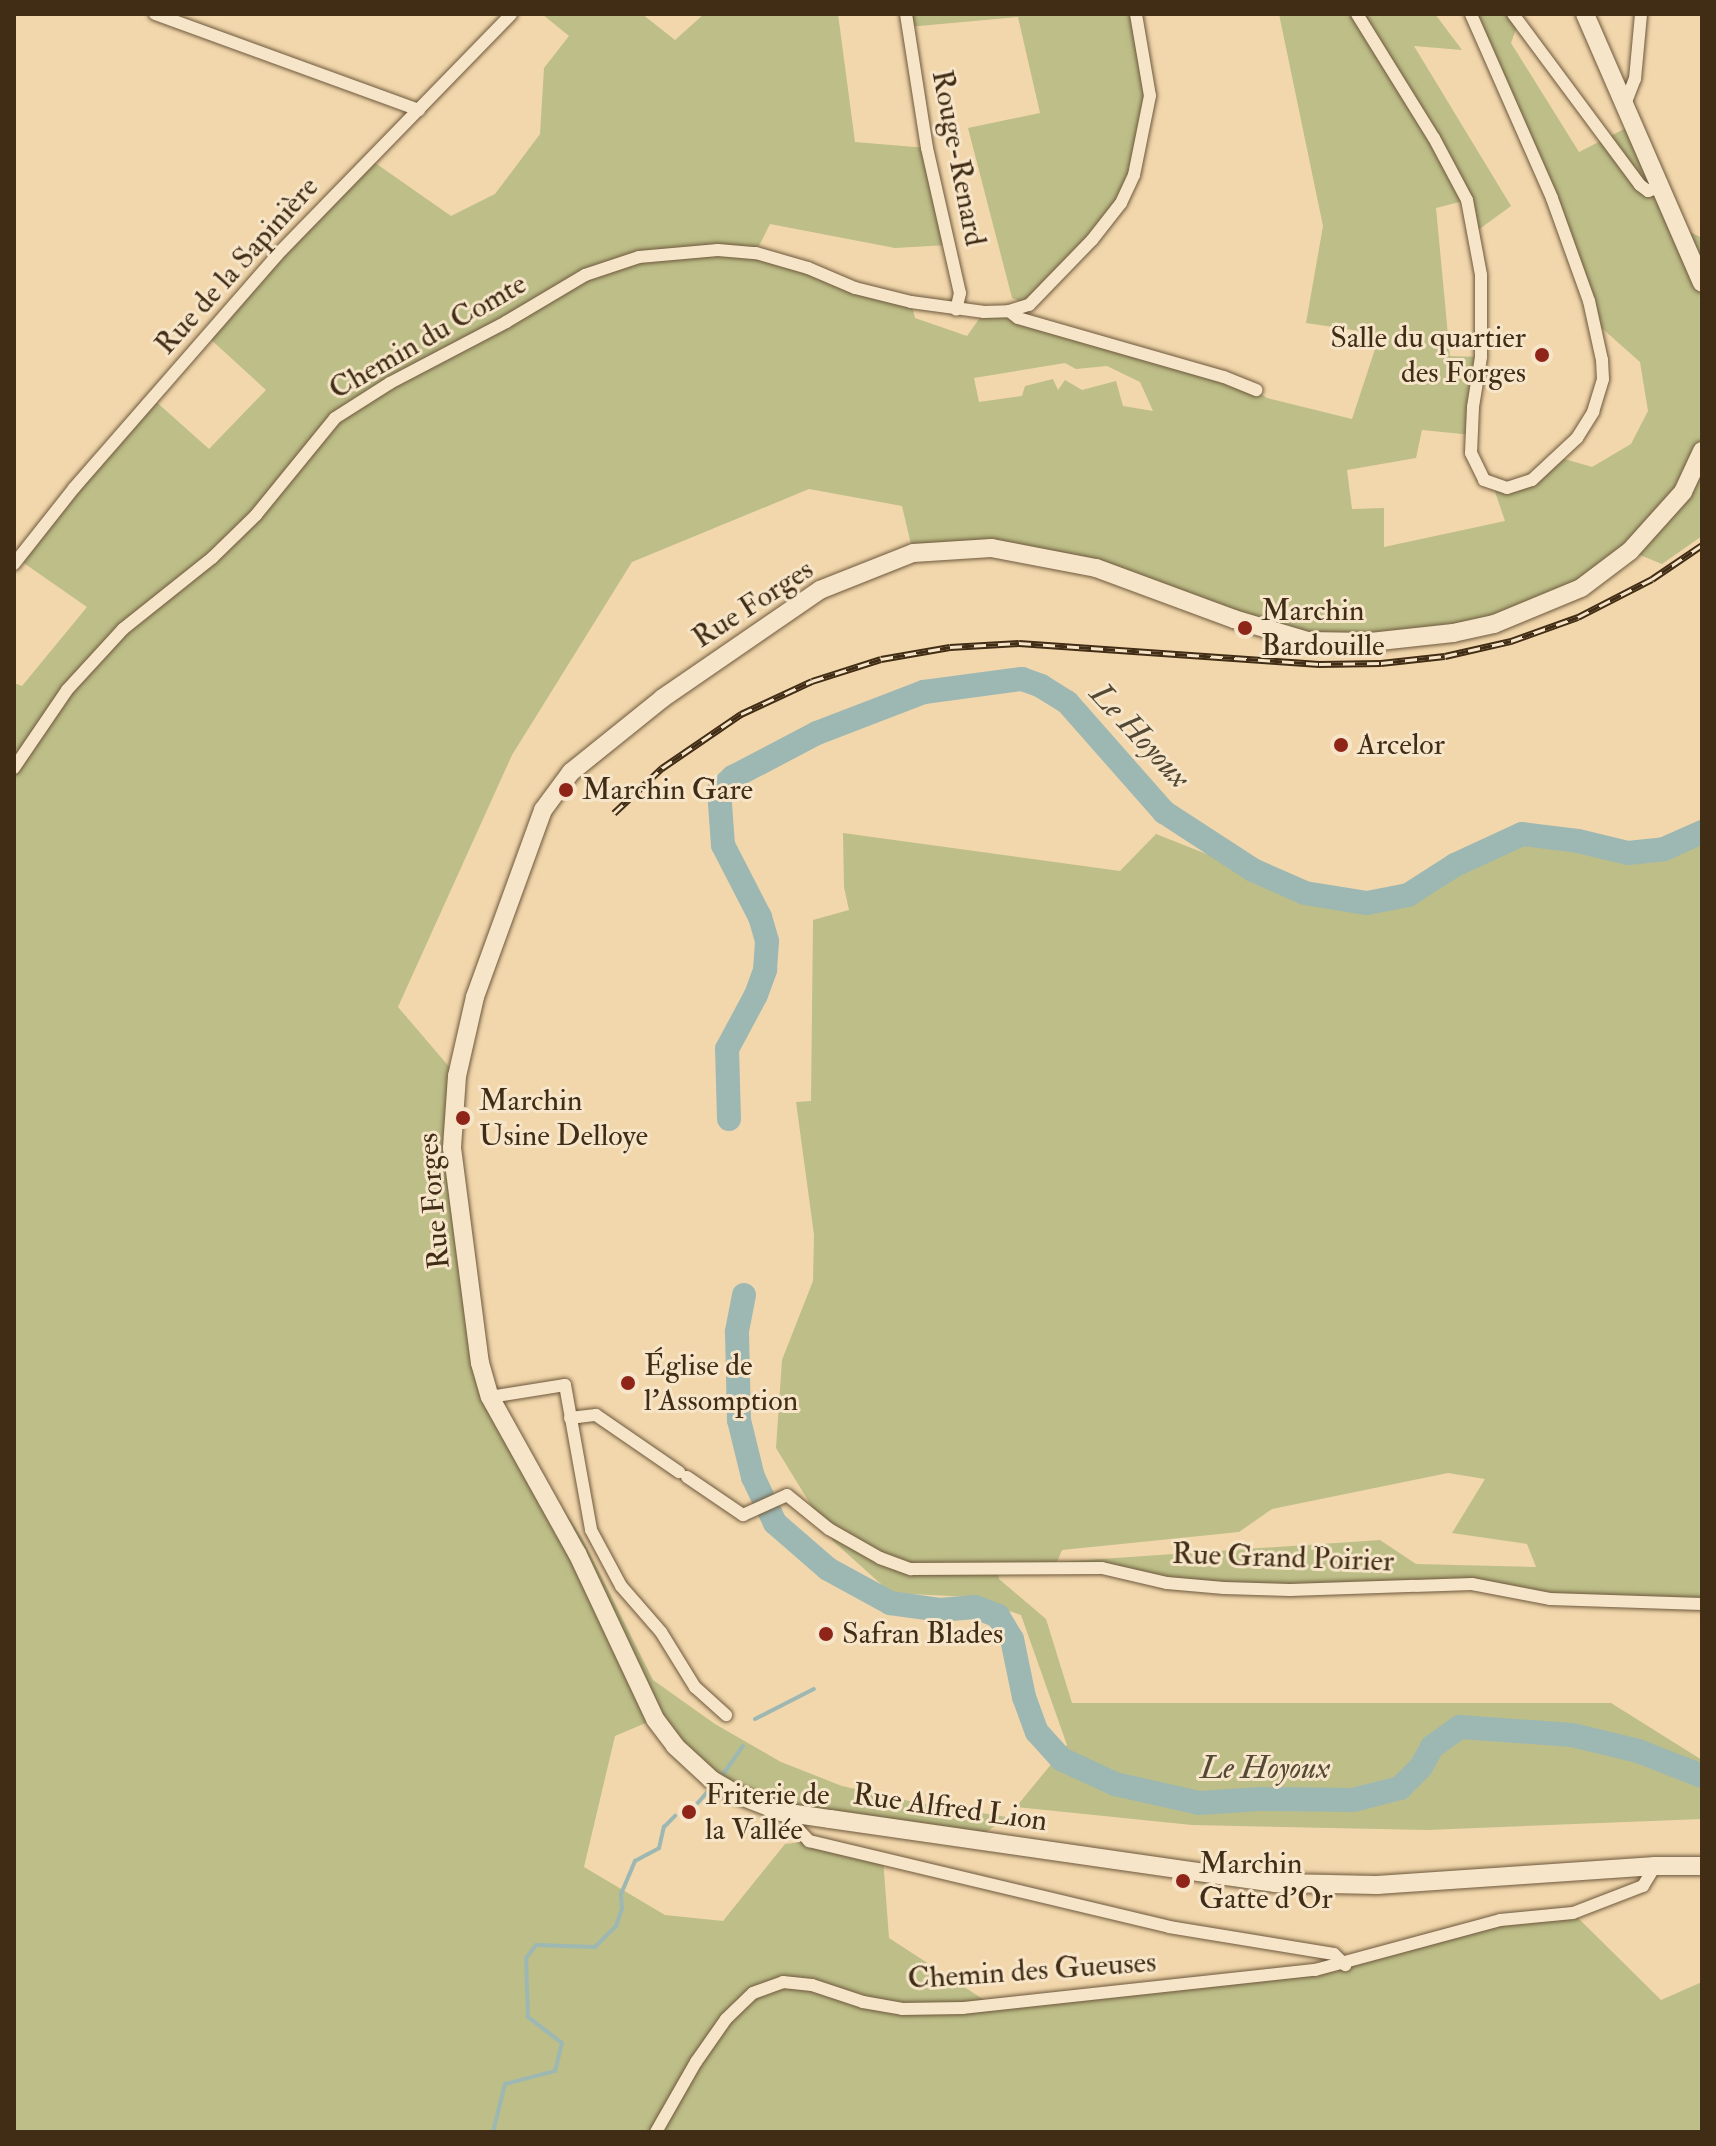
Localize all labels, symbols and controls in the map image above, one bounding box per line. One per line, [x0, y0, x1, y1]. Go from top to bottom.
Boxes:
street label: Rouge-Renard [923, 67, 993, 249]
street label: Rue de la Sapinière [148, 170, 326, 362]
street label: Chemin du Comte [323, 266, 533, 408]
place label: Salle du quartier des Forges [1330, 320, 1526, 390]
marker: Salle du quartier des Forges [1533, 346, 1551, 364]
street label: Rue Forges [686, 552, 820, 656]
place label: Marchin Bardouille [1261, 593, 1385, 664]
marker: Marchin Bardouille [1236, 619, 1254, 637]
water label: Le Hoyoux [1082, 675, 1198, 797]
place label: Arcelor [1357, 727, 1445, 763]
marker: Arcelor [1332, 736, 1350, 754]
place label: Marchin Gare [582, 772, 753, 808]
marker: Marchin Gare [557, 781, 575, 799]
place label: Marchin Usine Delloye [479, 1083, 648, 1154]
marker: Marchin Usine Delloye [454, 1109, 472, 1127]
street label: Rue Forges [410, 1131, 458, 1271]
place label: Église de l'Assomption [644, 1348, 798, 1418]
marker: Église de l'Assomption [619, 1374, 637, 1392]
street label: Rue Grand Poirier [1171, 1536, 1395, 1580]
place label: Safran Blades [842, 1616, 1003, 1652]
marker: Safran Blades [817, 1625, 835, 1643]
water label: Le Hoyoux [1200, 1749, 1330, 1787]
place label: Friterie de la Vallée [705, 1777, 829, 1848]
street label: Rue Alfred Lion [850, 1777, 1050, 1839]
marker: Friterie de la Vallée [680, 1803, 698, 1821]
place label: Marchin Gatte d'Or [1199, 1846, 1333, 1916]
marker: Marchin Gatte d'Or [1174, 1872, 1192, 1890]
street label: Chemin des Gueuses [906, 1944, 1158, 1998]

